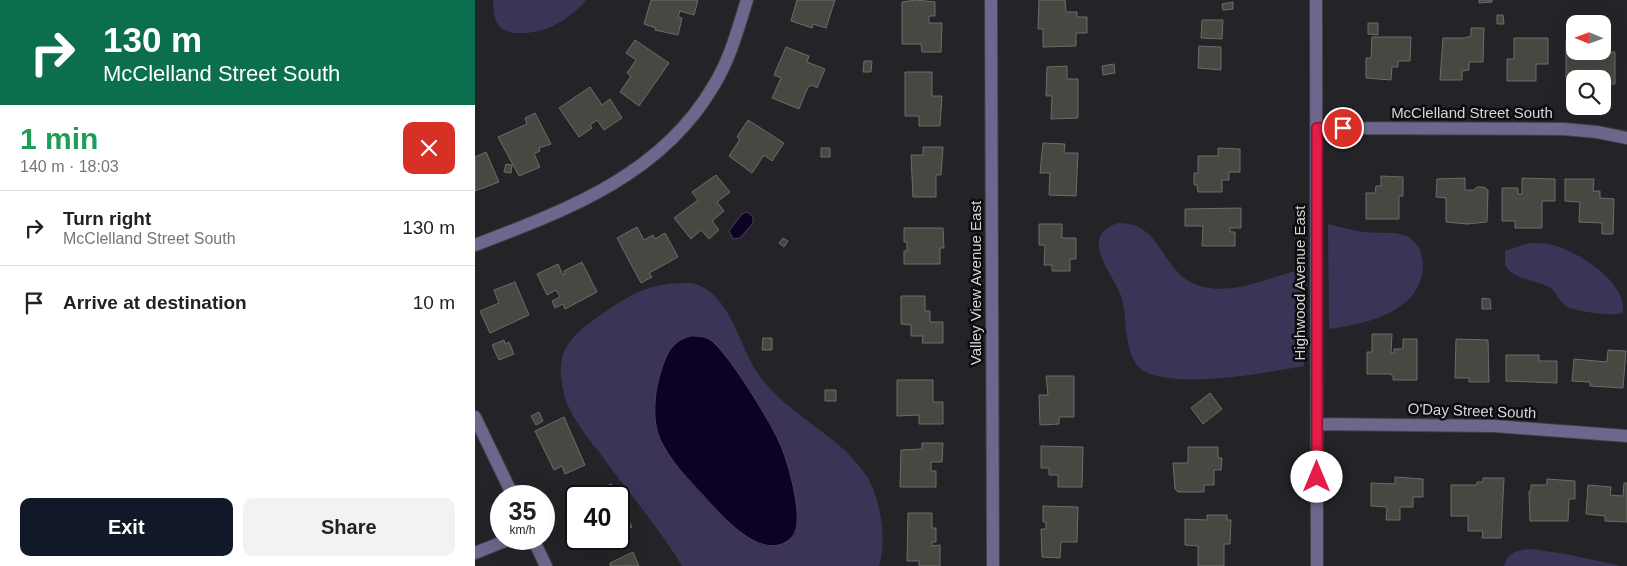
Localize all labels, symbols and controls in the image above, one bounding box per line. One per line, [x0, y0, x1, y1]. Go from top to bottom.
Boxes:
north arrow [1566, 15, 1611, 60]
map controls [1566, 15, 1611, 115]
icon: right [20, 20, 85, 85]
text: 130 m [103, 20, 202, 59]
text: McClelland Street South [103, 61, 340, 86]
button: search [1566, 70, 1611, 115]
street label: McClelland Street South [1391, 104, 1553, 121]
pin [1322, 107, 1364, 149]
icon: arrive [1329, 114, 1357, 142]
text: 1 min [20, 122, 98, 155]
button: close [403, 122, 455, 174]
text: 140 m · 18:03 [20, 158, 119, 175]
street label: Valley View Avenue East [967, 200, 984, 365]
street label: Highwood Avenue East [1291, 205, 1308, 360]
text: Turn right [63, 208, 151, 229]
icon: right [20, 214, 48, 242]
text: 130 m [402, 217, 455, 238]
text: McClelland Street South [63, 230, 236, 247]
icon: arrive [20, 289, 48, 317]
text: Arrive at destination [63, 292, 247, 313]
text: 10 m [413, 292, 455, 313]
street label: O'Day Street South [1407, 400, 1537, 421]
position arrow [1290, 450, 1342, 502]
speed limit sign: 40 [565, 485, 630, 550]
text: 35 [509, 497, 536, 525]
button: Exit [20, 498, 233, 556]
button: Share [243, 498, 455, 556]
text: km/h [509, 523, 536, 537]

